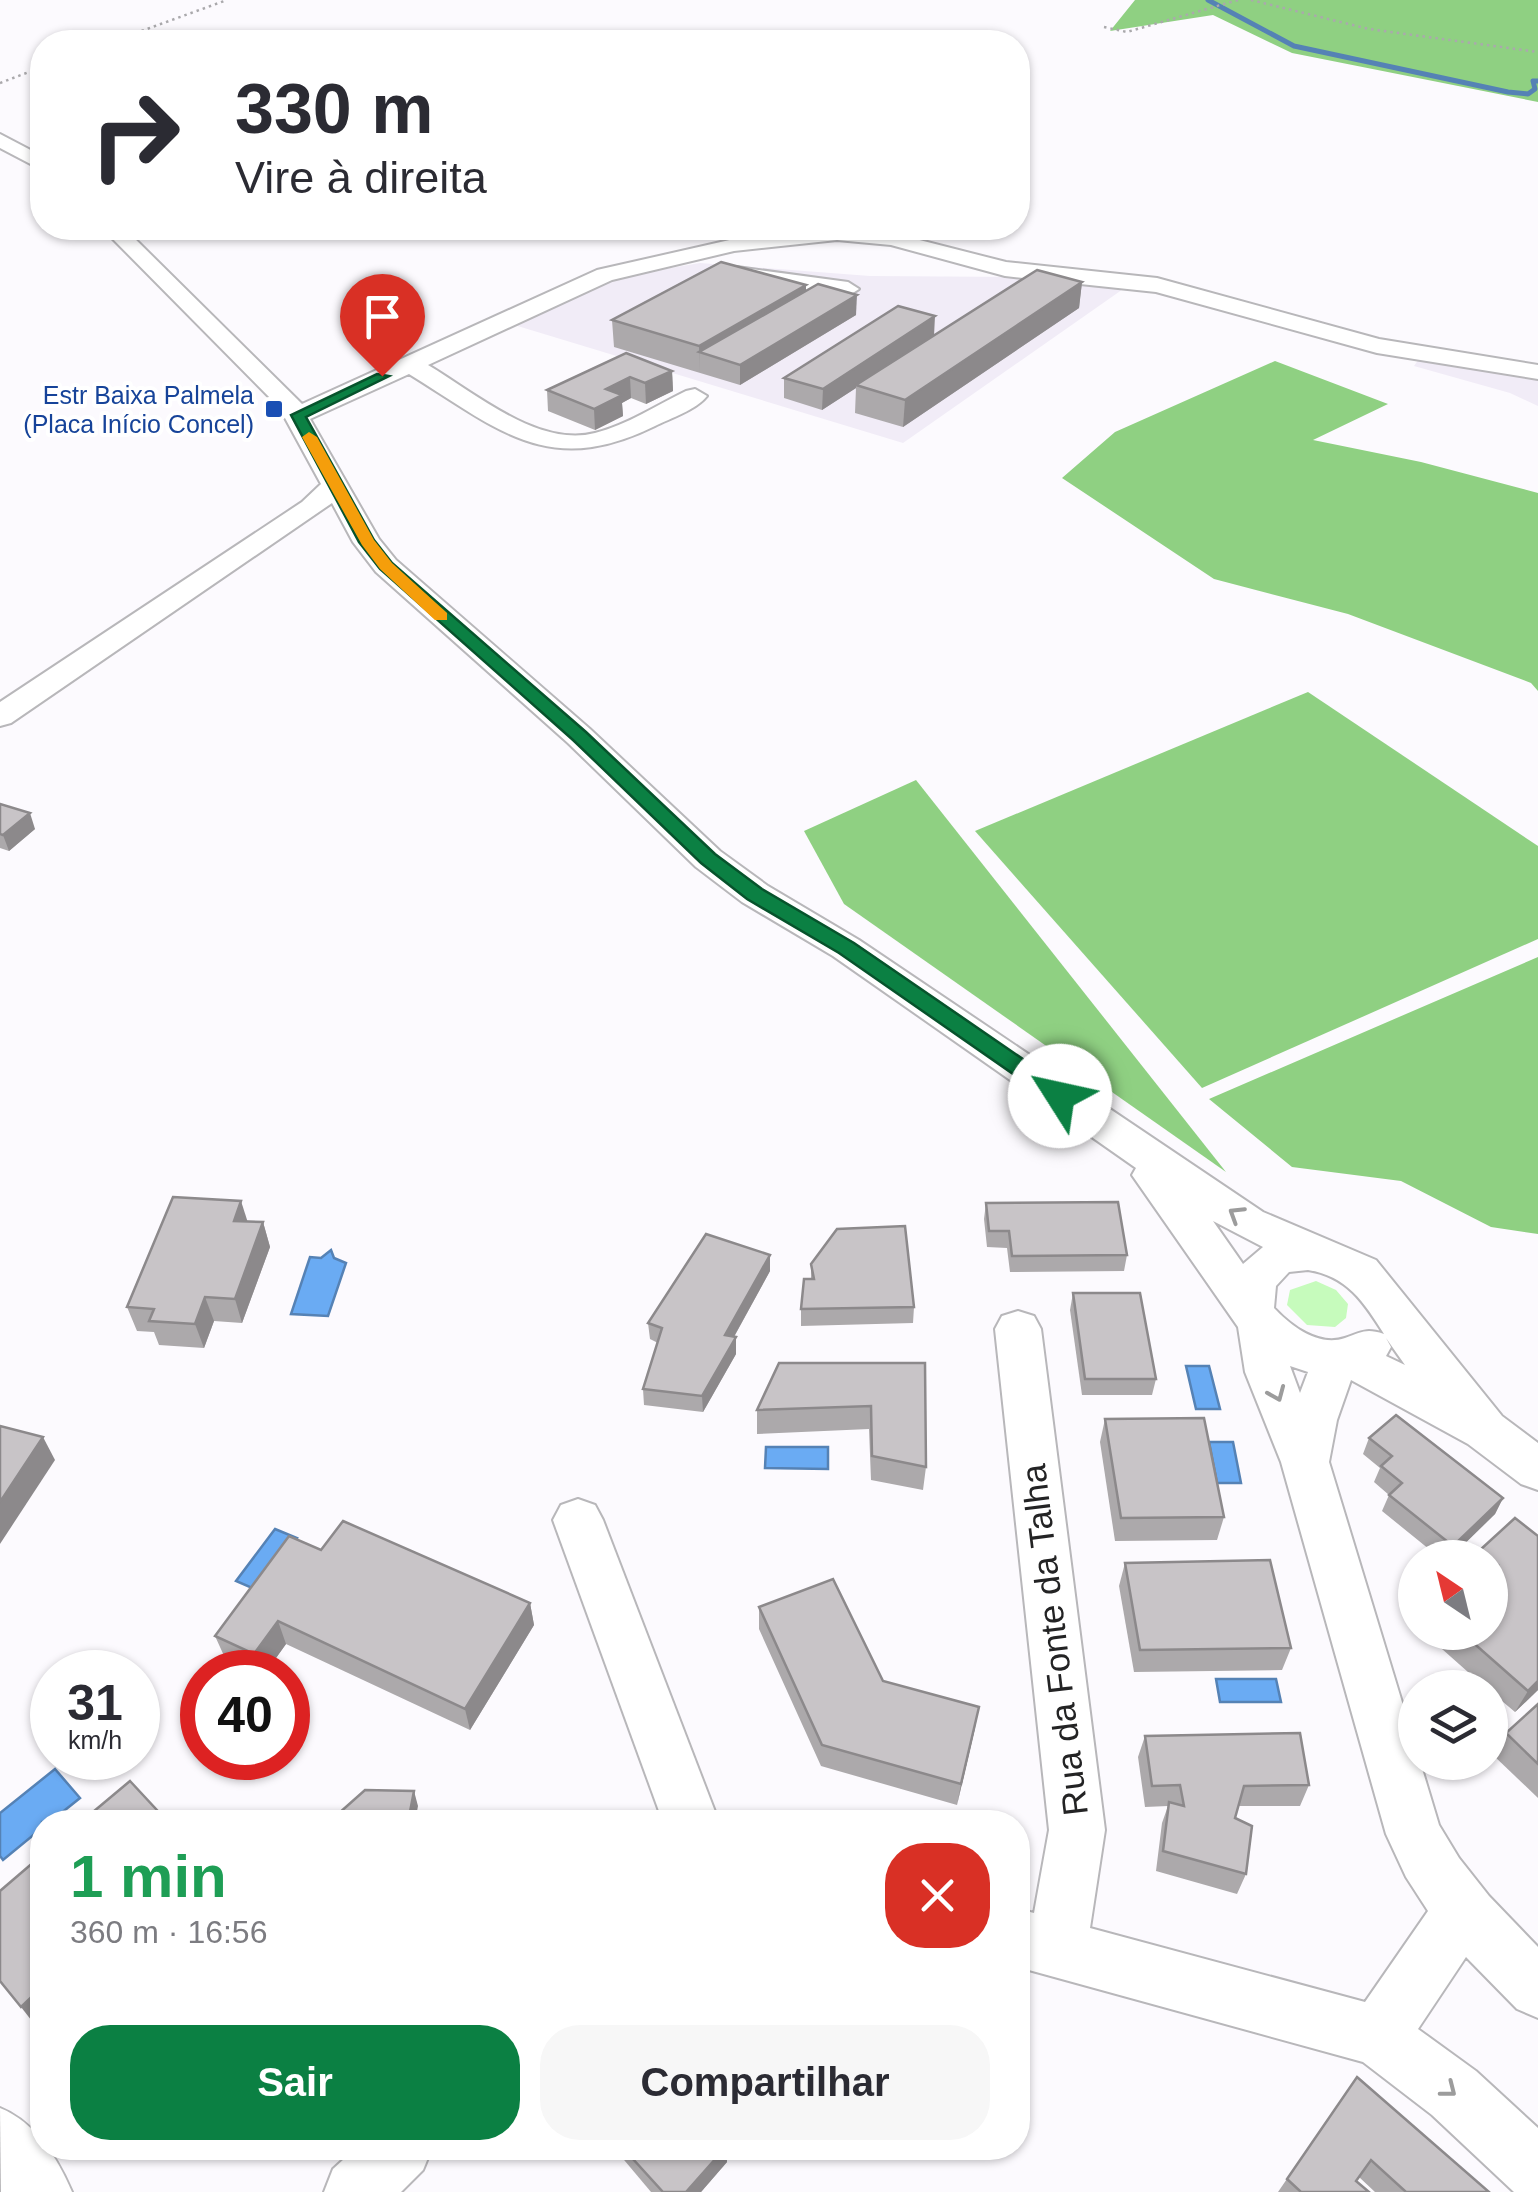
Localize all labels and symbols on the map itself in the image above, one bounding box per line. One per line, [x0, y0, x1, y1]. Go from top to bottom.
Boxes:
pin [340, 274, 425, 377]
place label: Estr Baixa Palmela (Placa Início Concel) [23, 381, 254, 438]
marker: Estr Baixa Palmela (Placa Início Concel) [263, 398, 285, 420]
position arrow [1008, 1044, 1112, 1148]
one-way arrow [1229, 1208, 1247, 1227]
one-way arrow [1265, 1384, 1285, 1402]
street label: Rua da Fonte da Talha [1013, 1462, 1095, 1818]
north arrow [1398, 1540, 1508, 1650]
speed limit sign: 40 [180, 1650, 310, 1780]
one-way arrow [1437, 2078, 1455, 2096]

